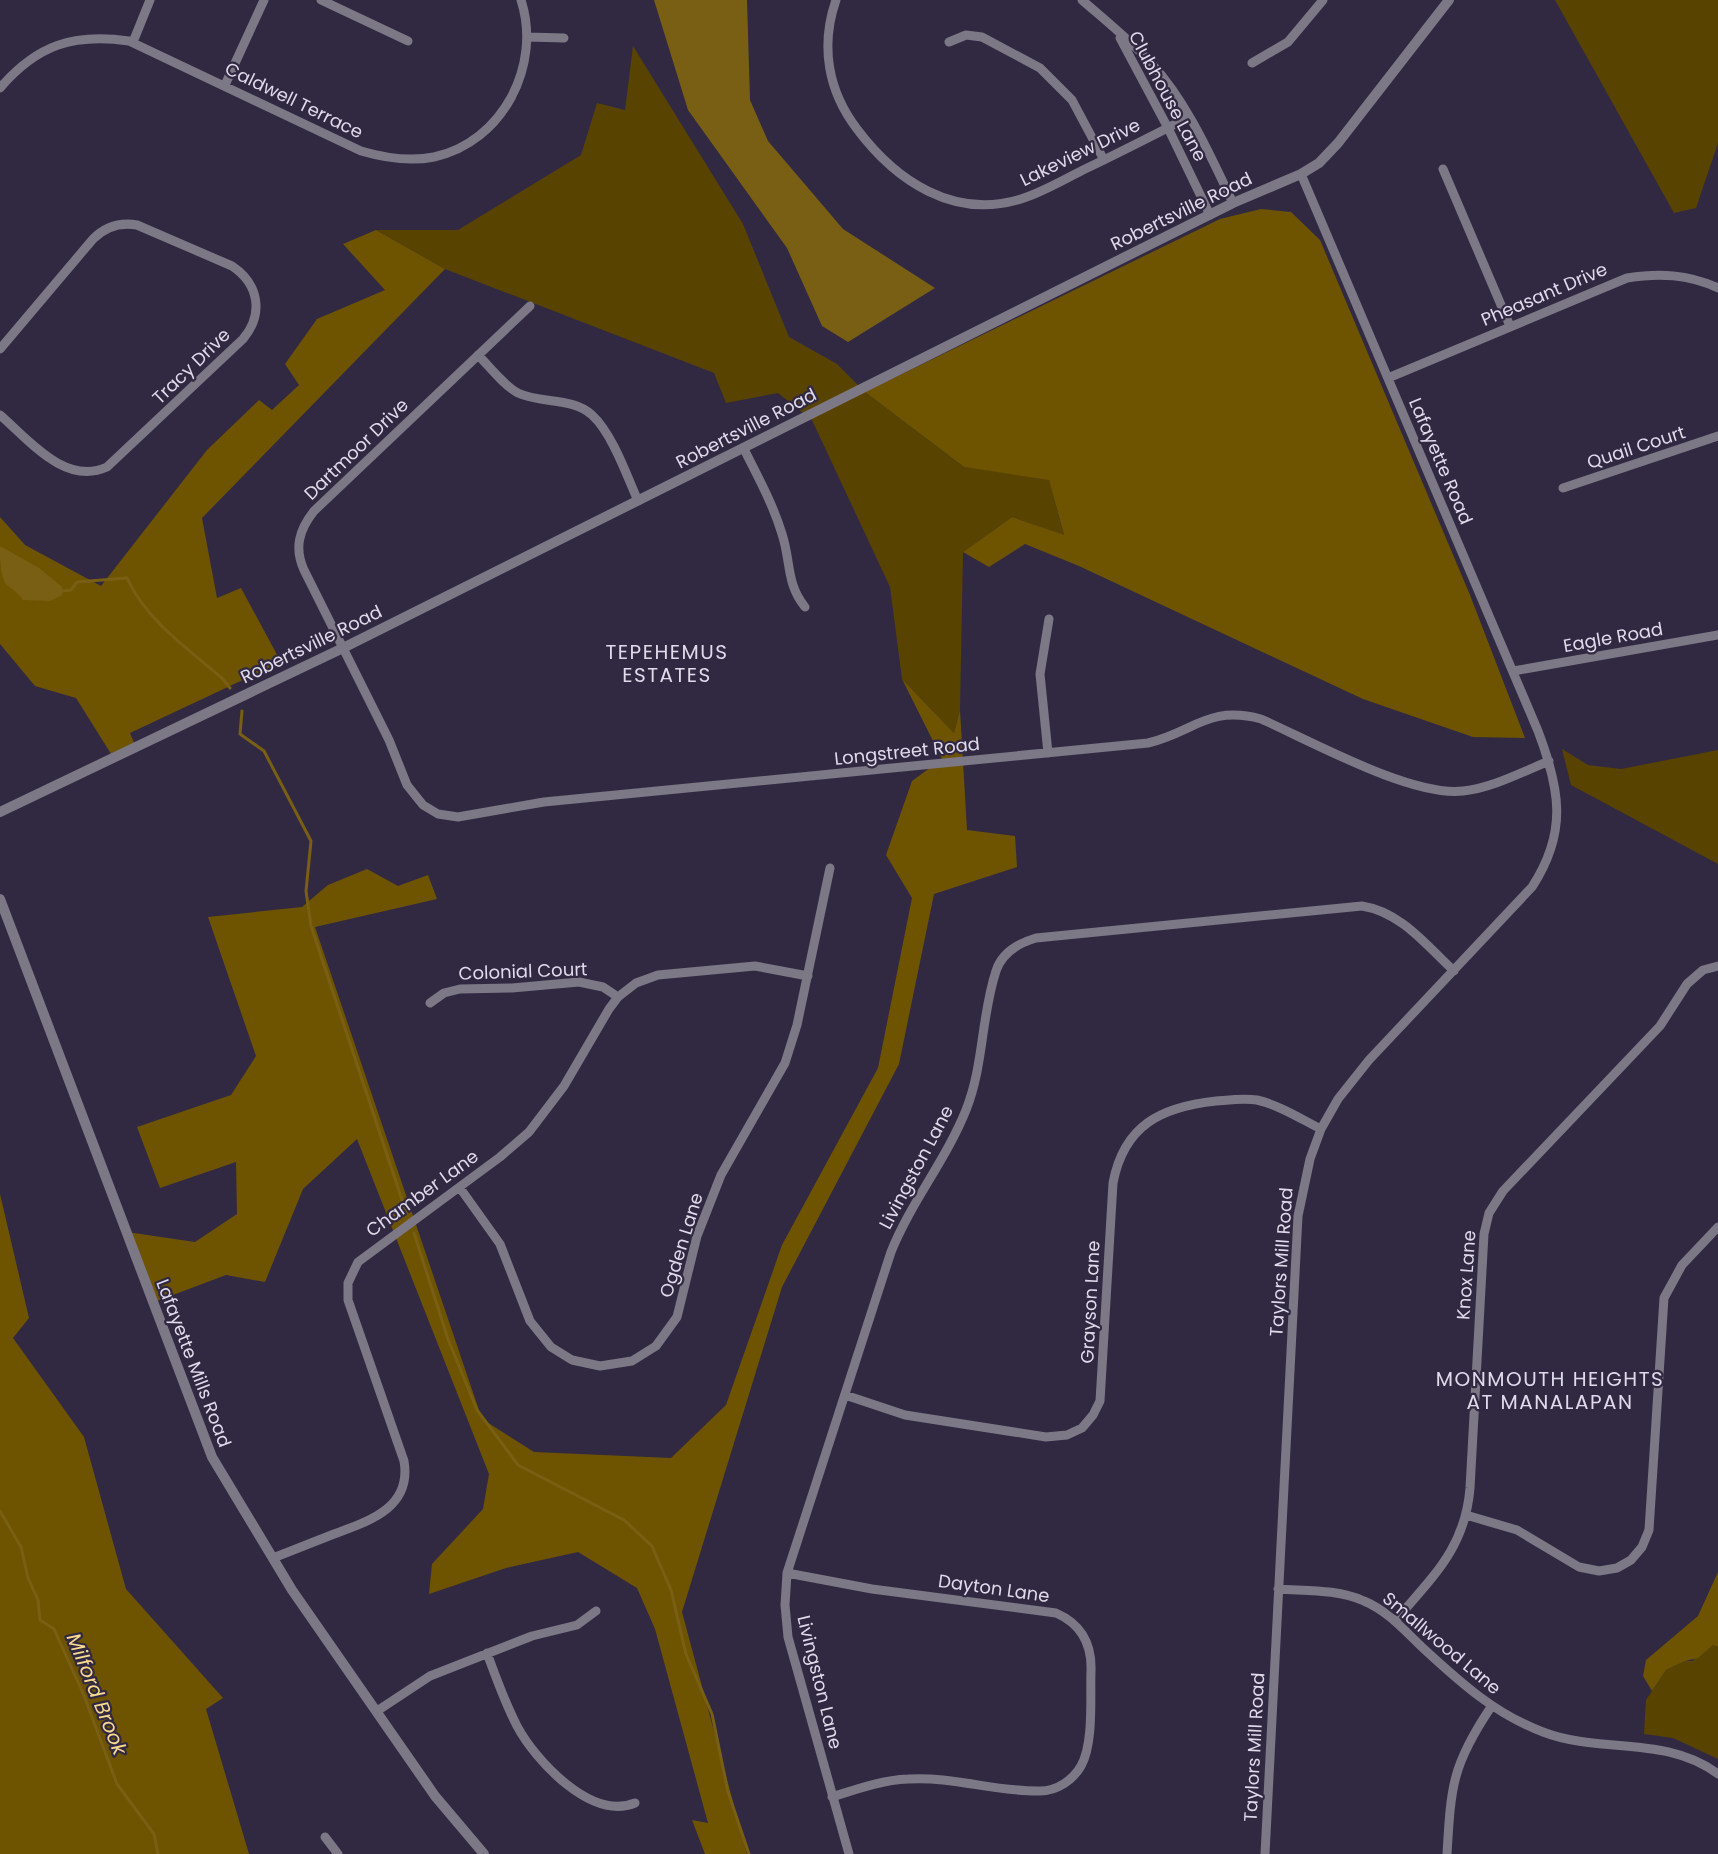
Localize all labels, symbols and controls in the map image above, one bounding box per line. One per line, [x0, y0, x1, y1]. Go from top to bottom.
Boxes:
street label: Clubhouse Lane [1123, 26, 1213, 166]
street label: Caldwell Terrace [221, 56, 367, 144]
street label: Lakeview Drive [1016, 112, 1144, 192]
street label: Robertsville Road [1106, 166, 1256, 256]
street label: Pheasant Drive [1477, 256, 1611, 332]
street label: Tracy Drive [146, 322, 236, 410]
street label: Robertsville Road [671, 382, 821, 474]
street label: Dartmoor Drive [298, 393, 414, 505]
street label: Lafayette Road [1403, 394, 1479, 528]
street label: Quail Court [1584, 419, 1688, 475]
street label: Robertsville Road [236, 599, 386, 689]
street label: Eagle Road [1561, 616, 1665, 658]
district label: TEPEHEMUS ESTATES [606, 638, 728, 689]
street label: Longstreet Road [833, 731, 981, 771]
street label: Colonial Court [458, 956, 588, 986]
street label: Livingston Lane [873, 1101, 959, 1233]
street label: Chamber Lane [361, 1144, 483, 1242]
street label: Taylors Mill Road [1263, 1187, 1299, 1337]
street label: Ogden Lane [653, 1189, 709, 1301]
street label: Knox Lane [1450, 1229, 1482, 1321]
street label: Grayson Lane [1074, 1240, 1106, 1364]
street label: Lafayette Mills Road [150, 1275, 238, 1451]
district label: MONMOUTH HEIGHTS AT MANALAPAN [1436, 1365, 1664, 1416]
street label: Dayton Lane [937, 1568, 1051, 1608]
street label: Smallwood Lane [1377, 1586, 1507, 1700]
street label: Livingston Lane [791, 1613, 849, 1751]
water label: Milford Brook [60, 1629, 135, 1761]
street label: Taylors Mill Road [1238, 1672, 1270, 1822]

